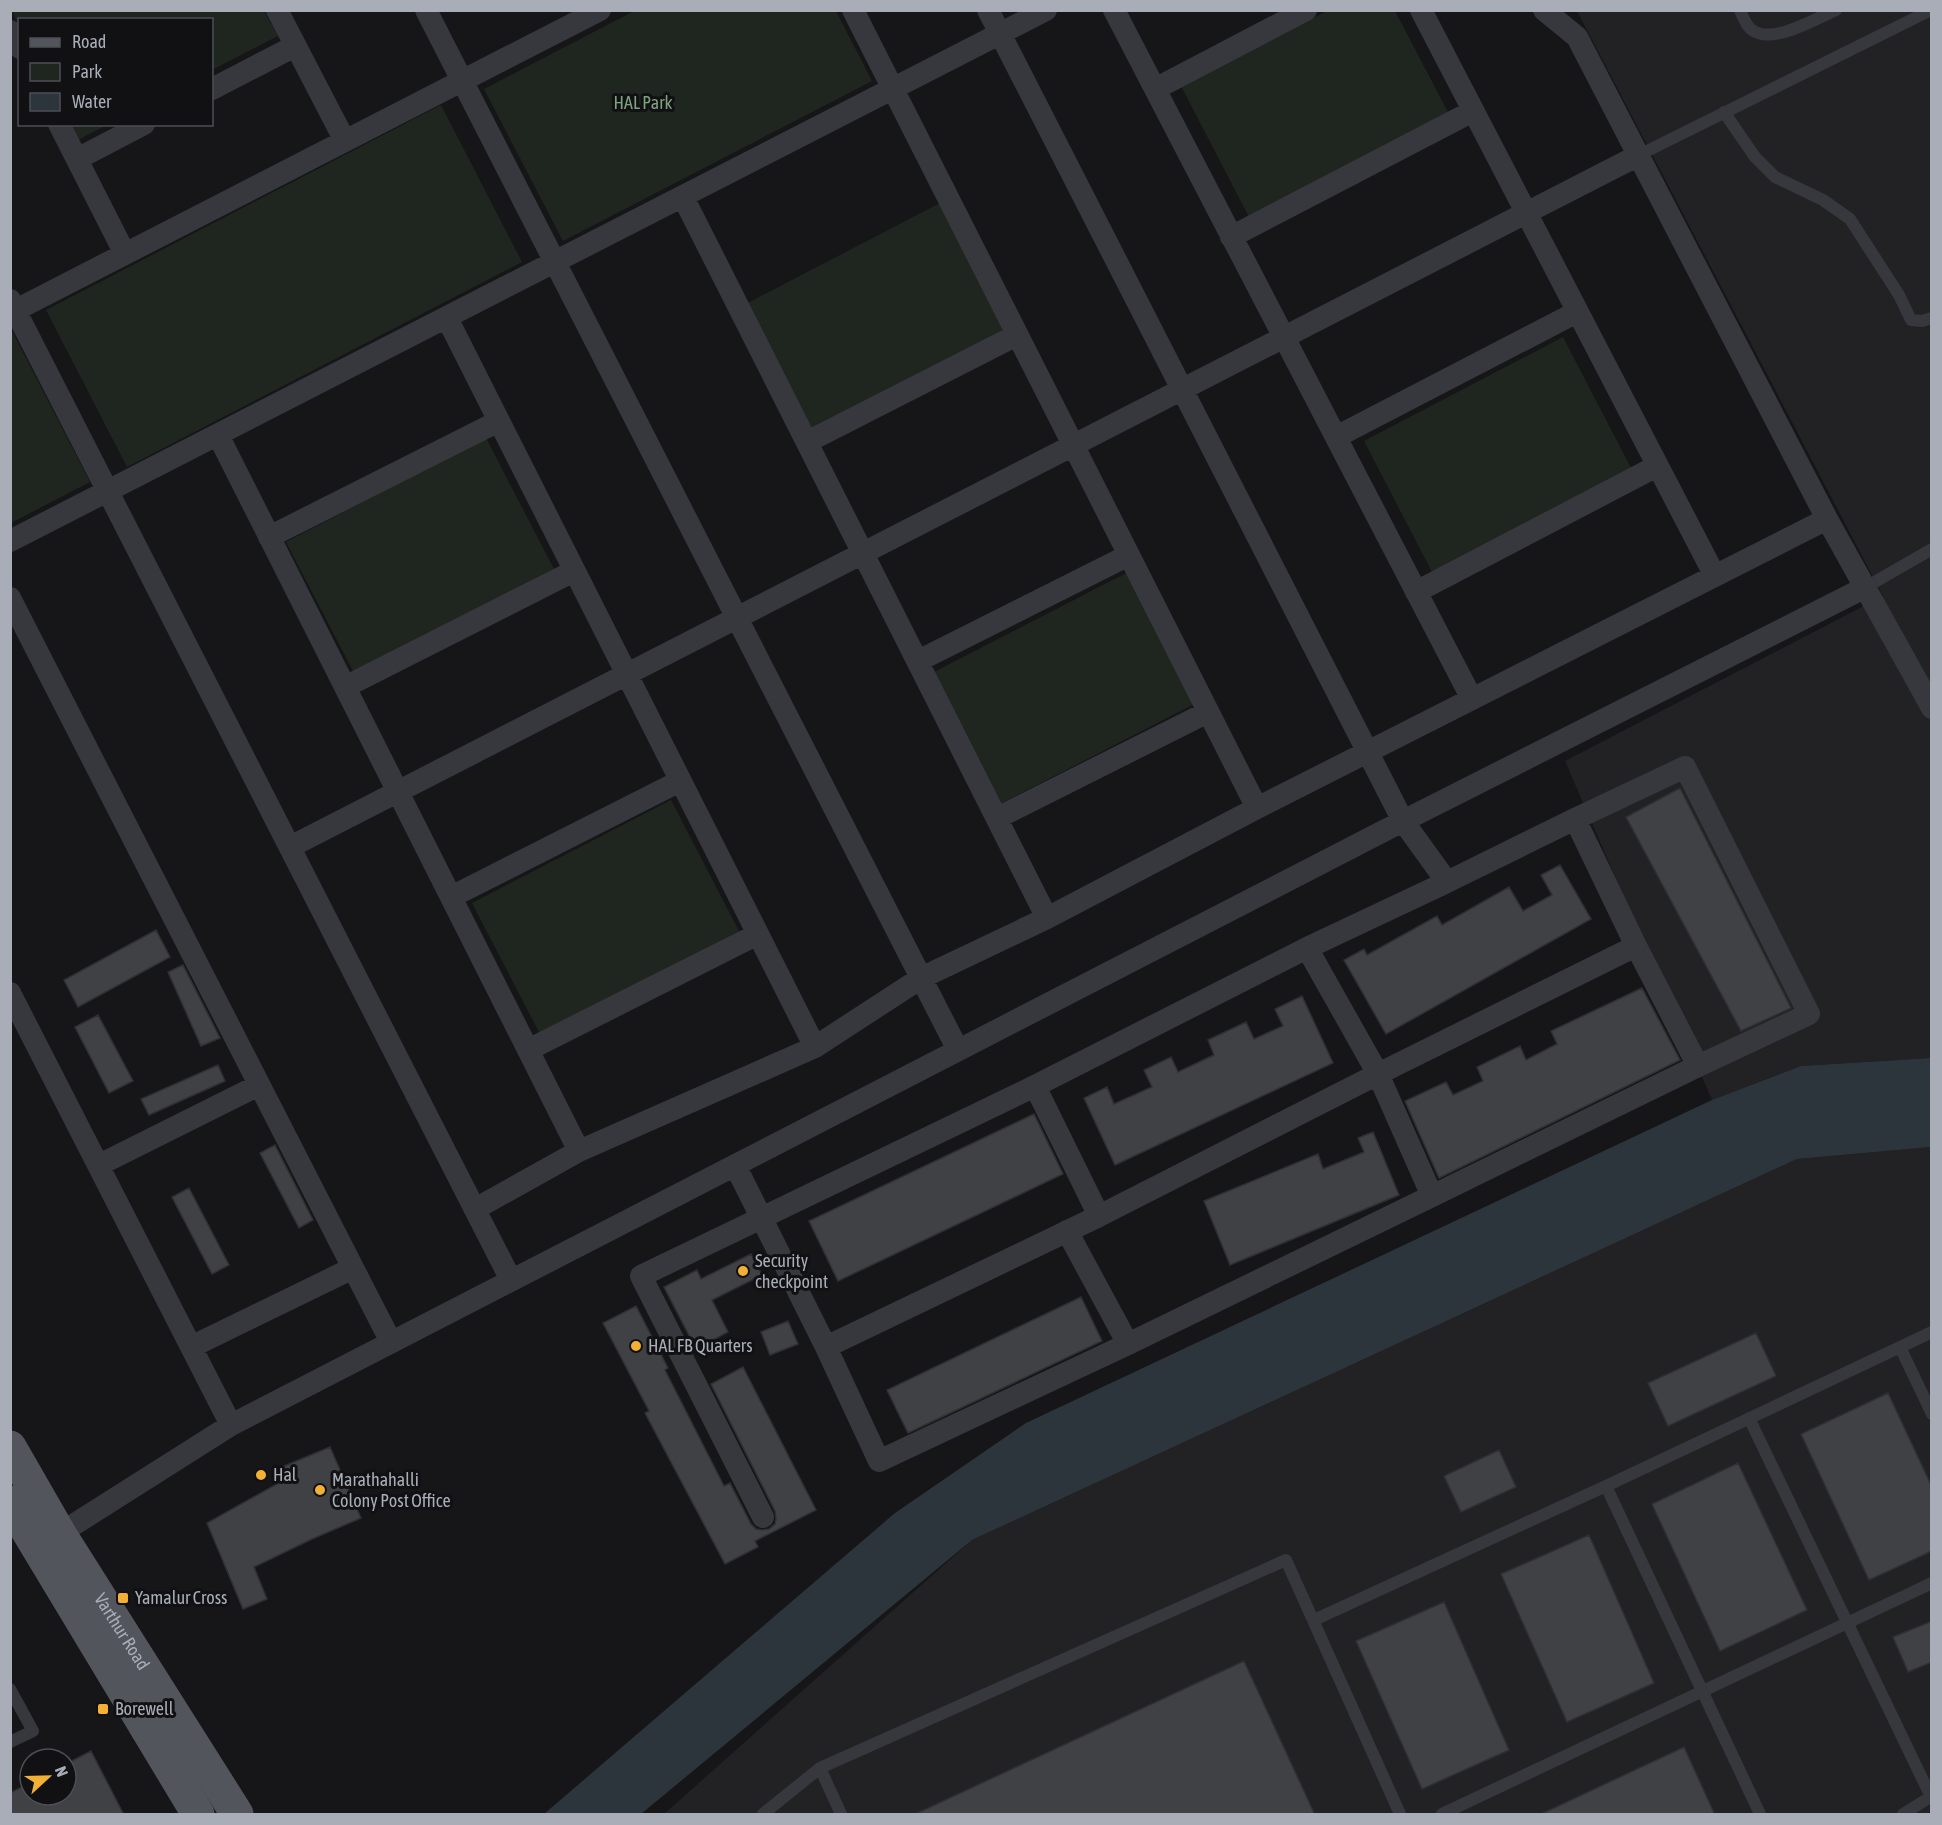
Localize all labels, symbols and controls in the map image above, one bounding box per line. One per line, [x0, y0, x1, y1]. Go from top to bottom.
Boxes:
legend [18, 18, 213, 126]
text: Road [72, 31, 106, 52]
text: Park [72, 61, 102, 82]
text: Water [72, 91, 112, 112]
park label: HAL Park [614, 92, 672, 113]
place label: Security checkpoint [755, 1250, 828, 1292]
marker: Security checkpoint [736, 1264, 750, 1278]
place label: HAL FB Quarters [648, 1335, 753, 1356]
marker: HAL FB Quarters [629, 1339, 643, 1353]
place label: Hal [273, 1464, 297, 1485]
marker: Hal [254, 1468, 268, 1482]
place label: Marathahalli Colony Post Office [332, 1469, 451, 1511]
marker: Marathahalli Colony Post Office [313, 1483, 327, 1497]
place label: Yamalur Cross [135, 1587, 227, 1608]
street label: Varthur Road [90, 1589, 154, 1674]
marker: Yamalur Cross [116, 1591, 130, 1605]
place label: Borewell [115, 1698, 174, 1719]
marker: Borewell [96, 1702, 110, 1716]
north arrow [18, 1747, 78, 1807]
text: N [52, 1764, 72, 1779]

